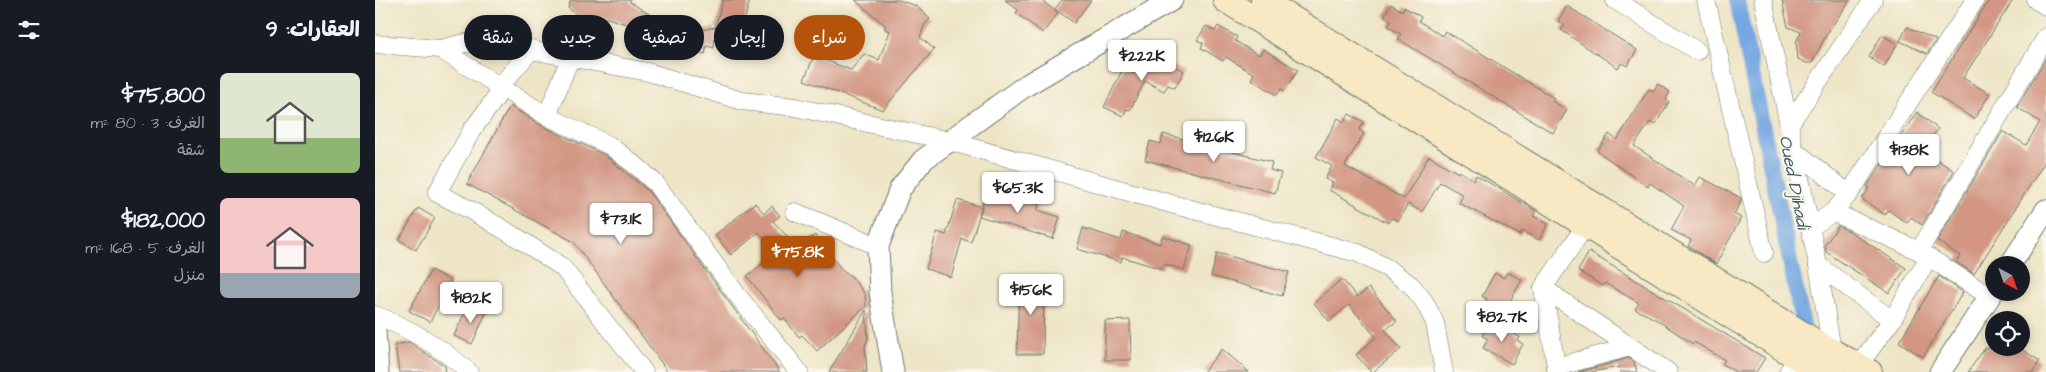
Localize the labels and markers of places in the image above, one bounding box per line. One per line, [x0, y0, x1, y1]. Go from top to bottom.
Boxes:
pin: $222K [1107, 39, 1177, 82]
pin: $126K [1179, 120, 1249, 163]
pin: $138K [1874, 134, 1944, 176]
pin: $65.3K [977, 172, 1059, 214]
pin: $73.1K [580, 202, 662, 245]
pin: $75.8K [757, 236, 839, 278]
pin: $156K [996, 274, 1066, 316]
pin: $182K [436, 282, 506, 324]
pin: $82.7K [1461, 300, 1543, 343]

